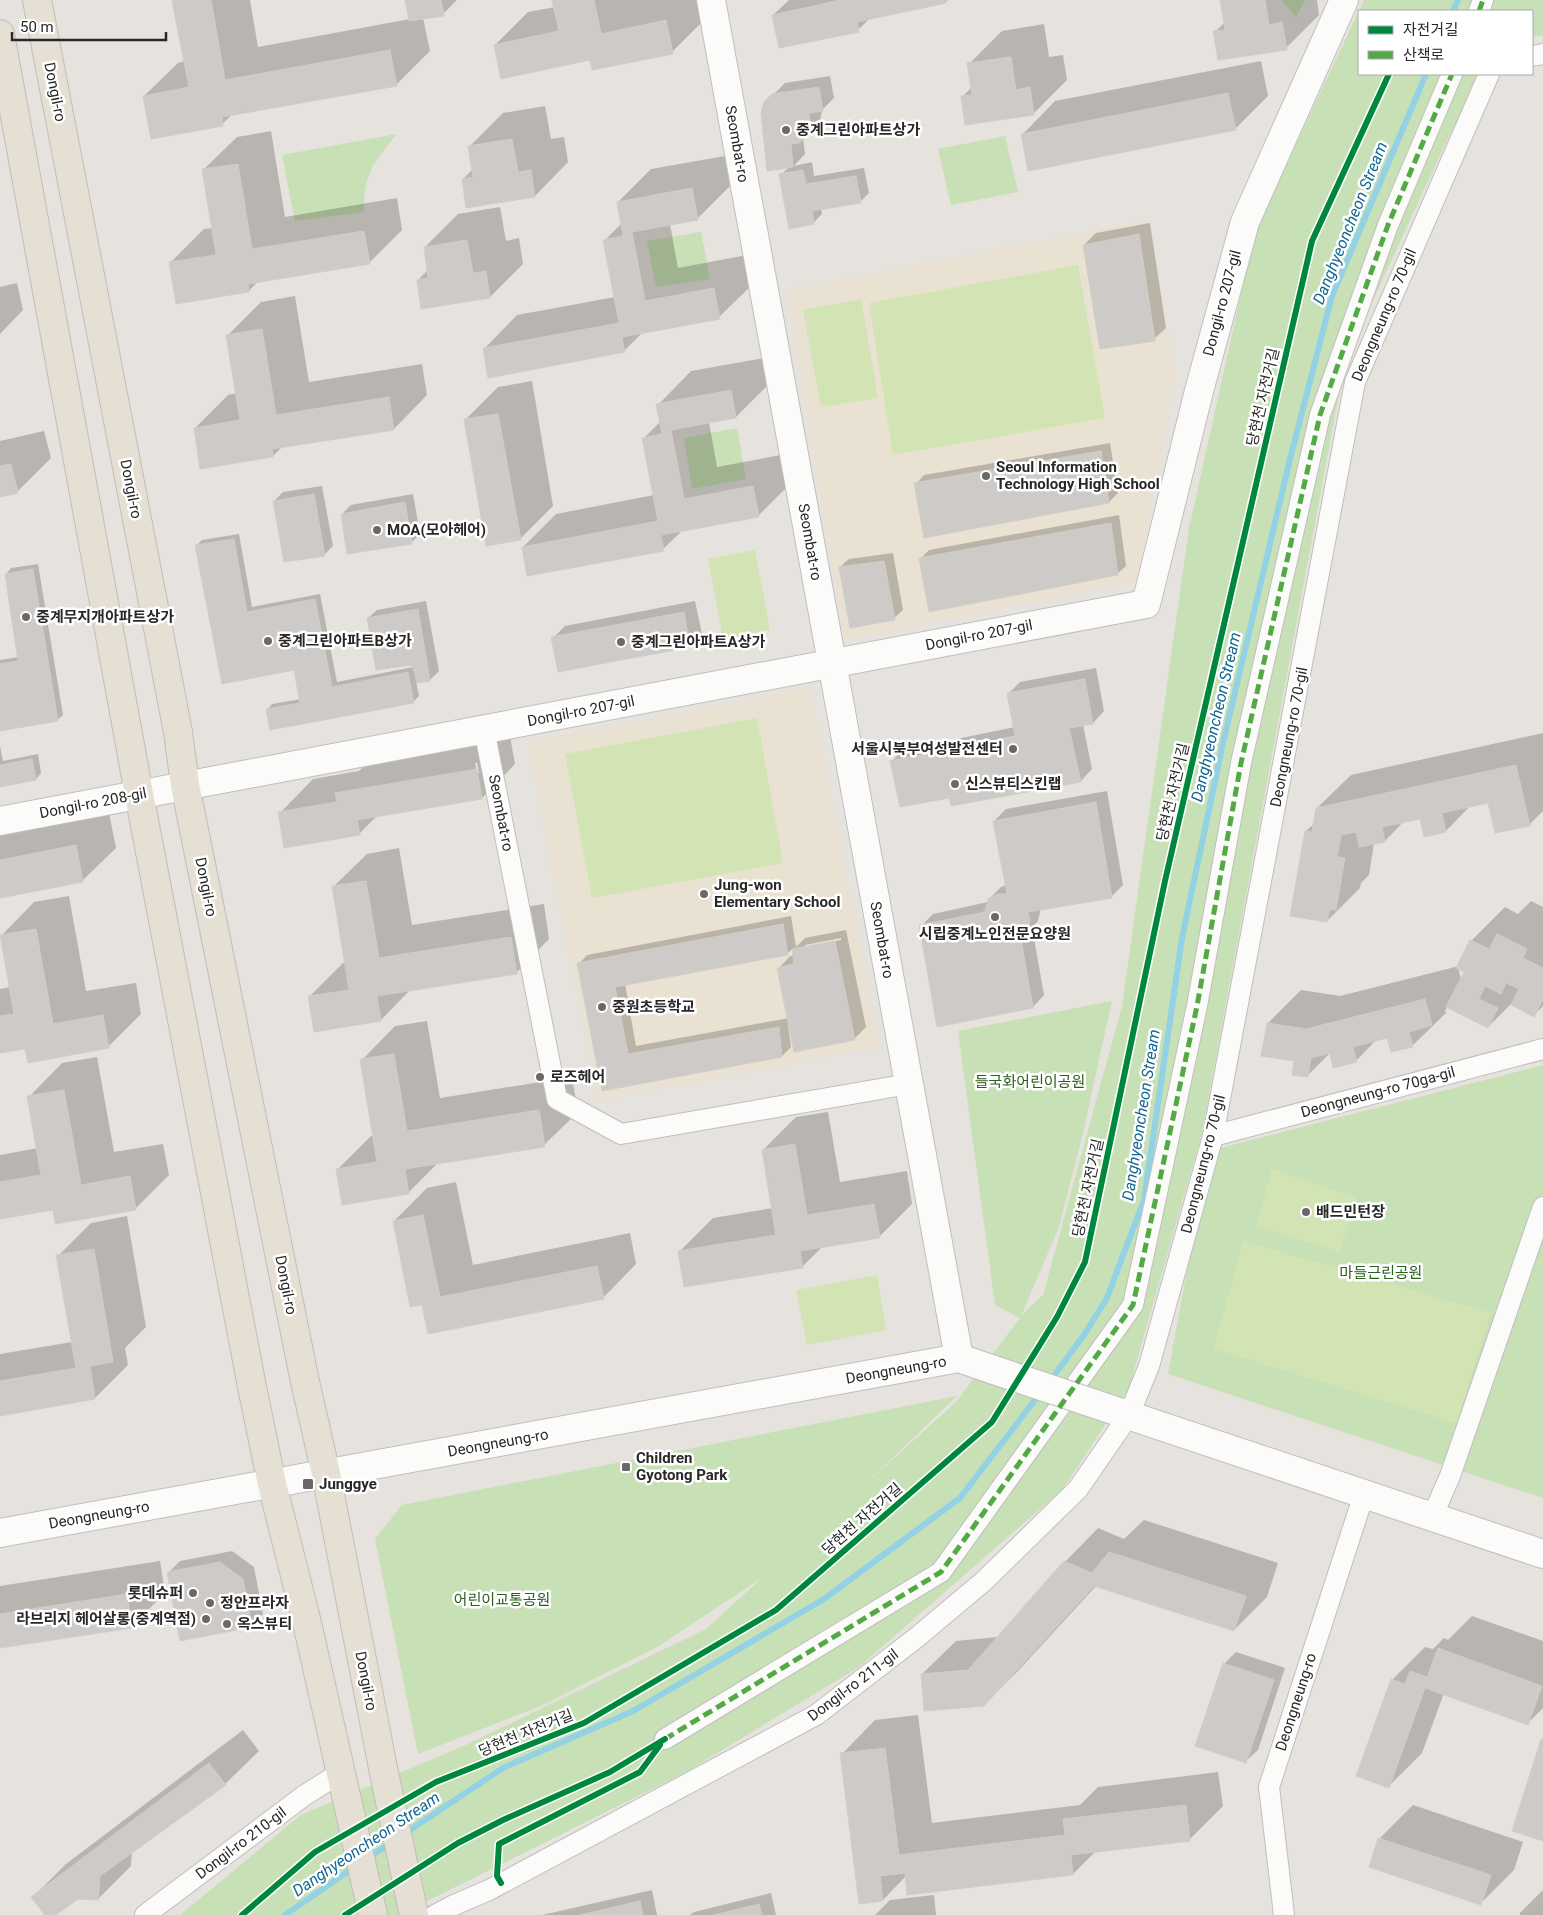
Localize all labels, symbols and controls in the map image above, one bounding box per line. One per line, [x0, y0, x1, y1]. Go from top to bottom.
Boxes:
scale bar [12, 10, 166, 42]
legend [1358, 10, 1533, 75]
text: 50 m [20, 18, 54, 36]
text: 자전거길 [1403, 21, 1458, 39]
text: 산책로 [1403, 46, 1444, 64]
street label: Dongil-ro [40, 61, 70, 123]
street label: Seombat-ro [721, 104, 753, 184]
place label: 중계그린아파트상가 [796, 121, 920, 139]
marker: 중계그린아파트상가 [780, 124, 792, 136]
water label: Danghyeoncheon Stream [1309, 139, 1391, 307]
street label: Deongneung-ro 70-gil [1348, 246, 1420, 384]
street label: Dongil-ro 207-gil [1199, 248, 1245, 358]
street label: 당현천 자전거길 [1243, 346, 1283, 448]
street label: Dongil-ro [116, 458, 146, 520]
place label: Seoul Information Technology High School [996, 458, 1160, 493]
marker: Seoul Information Technology High School [980, 470, 992, 482]
street label: Seombat-ro [794, 502, 826, 582]
place label: MOA(모아헤어) [387, 521, 486, 539]
marker: MOA(모아헤어) [371, 524, 383, 536]
place label: 중계무지개아파트상가 [36, 608, 174, 626]
marker: 중계무지개아파트상가 [20, 611, 32, 623]
street label: Dongil-ro 207-gil [924, 616, 1034, 654]
water label: Danghyeoncheon Stream [1187, 630, 1245, 804]
place label: 중계그린아파트B상가 [278, 632, 412, 650]
place label: 중계그린아파트A상가 [631, 633, 765, 651]
marker: 중계그린아파트B상가 [262, 635, 274, 647]
marker: 중계그린아파트A상가 [615, 636, 627, 648]
street label: Deongneung-ro 70-gil [1267, 665, 1311, 809]
street label: Dongil-ro 207-gil [526, 692, 636, 730]
place label: 서울시북부여성발전센터 [851, 740, 1003, 758]
street label: 당현천 자전거길 [1153, 741, 1193, 843]
marker: 서울시북부여성발전센터 [1007, 743, 1019, 755]
street label: Seombat-ro [485, 773, 517, 853]
place label: 신스뷰티스킨랩 [965, 775, 1062, 793]
marker: 신스뷰티스킨랩 [949, 778, 961, 790]
street label: Dongil-ro 208-gil [38, 784, 148, 822]
street label: Dongil-ro [191, 856, 221, 918]
place label: Jung-won Elementary School [714, 876, 840, 911]
marker: Jung-won Elementary School [698, 888, 710, 900]
street label: Seombat-ro [866, 900, 898, 980]
marker: 시립중계노인전문요양원 [989, 911, 1001, 923]
place label: 시립중계노인전문요양원 [919, 925, 1071, 943]
place label: 중원초등학교 [612, 998, 695, 1016]
marker: 중원초등학교 [596, 1001, 608, 1013]
water label: Danghyeoncheon Stream [1118, 1028, 1164, 1202]
street label: Deongneung-ro 70ga-gil [1299, 1063, 1457, 1121]
place label: 로즈헤어 [550, 1068, 605, 1086]
marker: 로즈헤어 [534, 1071, 546, 1083]
park label: 들국화어린이공원 [975, 1073, 1085, 1091]
street label: Deongneung-ro 70-gil [1177, 1093, 1229, 1235]
street label: 당현천 자전거길 [1069, 1137, 1107, 1239]
place label: 배드민턴장 [1316, 1203, 1385, 1221]
marker: 배드민턴장 [1300, 1206, 1312, 1218]
street label: Dongil-ro [271, 1254, 301, 1316]
park label: 마들근린공원 [1340, 1264, 1422, 1282]
street label: Deongneung-ro [844, 1352, 948, 1388]
street label: Deongneung-ro [446, 1425, 550, 1461]
place label: Children Gyotong Park [636, 1449, 728, 1484]
marker: Children Gyotong Park [620, 1461, 632, 1473]
place label: Junggye [319, 1475, 377, 1493]
marker: Junggye [301, 1477, 315, 1491]
street label: 당현천 자전거길 [818, 1479, 906, 1559]
street label: Deongneung-ro [47, 1497, 151, 1533]
place label: 롯데슈퍼 [128, 1584, 183, 1602]
marker: 롯데슈퍼 [187, 1587, 199, 1599]
park label: 어린이교통공원 [454, 1591, 550, 1609]
place label: 정안프라자 [220, 1594, 289, 1612]
marker: 정안프라자 [204, 1597, 216, 1609]
place label: 라브리지 헤어살롱(중계역점) [16, 1610, 196, 1628]
marker: 라브리지 헤어살롱(중계역점) [200, 1613, 212, 1625]
place label: 옥스뷰티 [237, 1615, 292, 1633]
marker: 옥스뷰티 [221, 1618, 233, 1630]
street label: Dongil-ro 211-gil [804, 1645, 902, 1725]
street label: Dongil-ro [351, 1650, 381, 1712]
street label: Deongneung-ro [1272, 1651, 1320, 1753]
street label: 당현천 자전거길 [476, 1706, 576, 1760]
water label: Danghyeoncheon Stream [289, 1788, 443, 1900]
street label: Dongil-ro 210-gil [192, 1803, 290, 1883]

